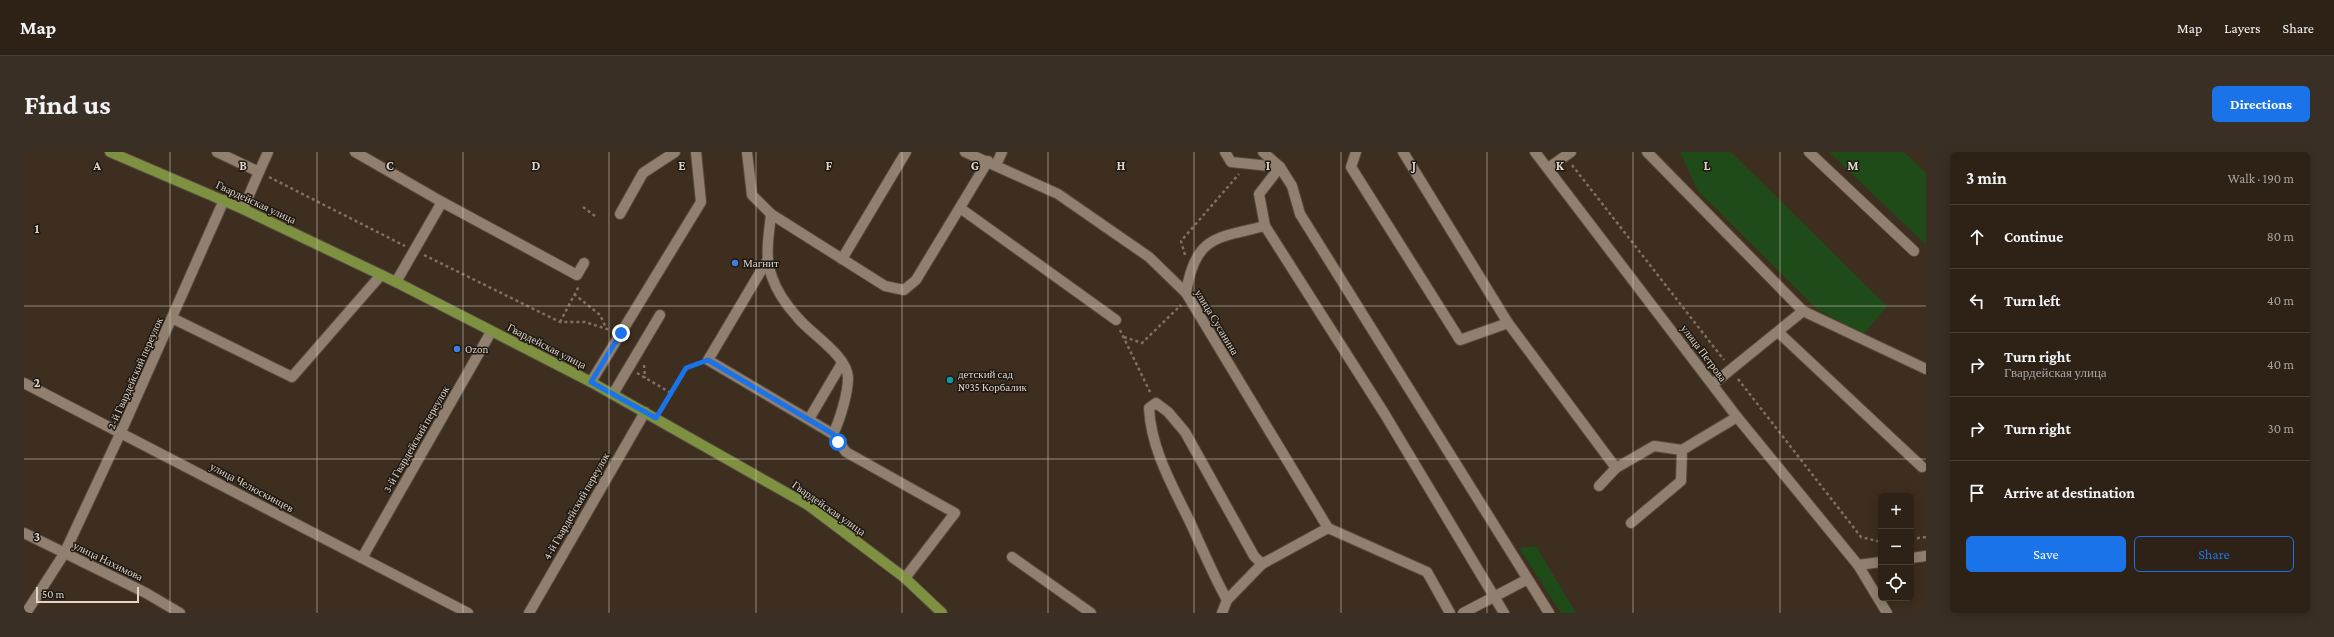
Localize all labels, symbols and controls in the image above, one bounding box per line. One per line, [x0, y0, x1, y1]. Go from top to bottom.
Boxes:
text: Map [20, 17, 56, 38]
text: Map [2177, 20, 2202, 36]
text: Layers [2224, 20, 2261, 36]
text: Share [2283, 20, 2314, 36]
button: Directions [2212, 86, 2310, 122]
text: Find us [24, 89, 111, 120]
text: A [92, 158, 101, 173]
text: B [239, 158, 247, 173]
text: C [386, 158, 394, 173]
text: D [532, 158, 541, 173]
text: E [678, 158, 686, 173]
text: F [826, 158, 833, 173]
text: G [971, 158, 979, 173]
text: H [1117, 158, 1126, 173]
text: I [1266, 158, 1270, 173]
text: J [1410, 158, 1416, 173]
text: K [1556, 158, 1565, 173]
text: L [1704, 158, 1711, 173]
text: M [1847, 158, 1859, 173]
text: 3 min [1966, 169, 2007, 188]
text: Walk · 190 m [2228, 171, 2294, 186]
street label: Гвардейская улица [214, 178, 298, 226]
text: 1 [35, 221, 40, 236]
icon: ahead [1966, 226, 1988, 248]
text: Continue [2004, 229, 2063, 245]
text: 80 m [2267, 229, 2294, 244]
place label: Магнит [743, 257, 779, 269]
marker: Магнит [730, 258, 740, 268]
street label: улица Сусанина [1193, 287, 1241, 357]
icon: left [1966, 290, 1988, 312]
text: Turn left [2004, 293, 2060, 309]
text: 40 m [2267, 293, 2294, 308]
street label: 2-й Гвардейский переулок [105, 315, 165, 431]
street label: Гвардейская улица [506, 321, 589, 371]
street label: улица Петрова [1679, 322, 1729, 384]
route end [612, 324, 630, 342]
place label: Ozon [465, 343, 488, 355]
marker: Ozon [452, 344, 462, 354]
text: Turn right [2004, 349, 2071, 365]
icon: right [1966, 354, 1988, 376]
text: 40 m [2267, 357, 2294, 372]
text: Гвардейская улица [2004, 365, 2107, 380]
place label: детский сад №35 Корбалик [958, 368, 1028, 393]
text: 2 [34, 375, 41, 390]
marker: детский сад №35 Корбалик [945, 375, 955, 385]
street label: 3-й Гвардейский переулок [381, 383, 452, 494]
icon: right [1966, 418, 1988, 440]
text: Turn right [2004, 421, 2071, 437]
text: 30 m [2268, 421, 2294, 436]
route start [829, 433, 847, 451]
street label: 4-й Гвардейский переулок [540, 450, 612, 562]
street label: улица Челюскинцев [208, 460, 296, 514]
street label: Гвардейская улица [790, 478, 868, 538]
icon: arrive [1966, 482, 1988, 504]
text: Arrive at destination [2004, 485, 2135, 501]
map controls [1878, 493, 1914, 601]
button: + [1878, 493, 1914, 529]
text: 3 [34, 529, 40, 544]
button: − [1878, 529, 1914, 565]
button: Save [1966, 536, 2126, 572]
button: Share [2134, 536, 2294, 572]
street label: улица Нахимова [71, 539, 145, 583]
button: locate [1878, 565, 1914, 601]
scale bar [36, 585, 139, 604]
text: 50 m [42, 588, 64, 600]

